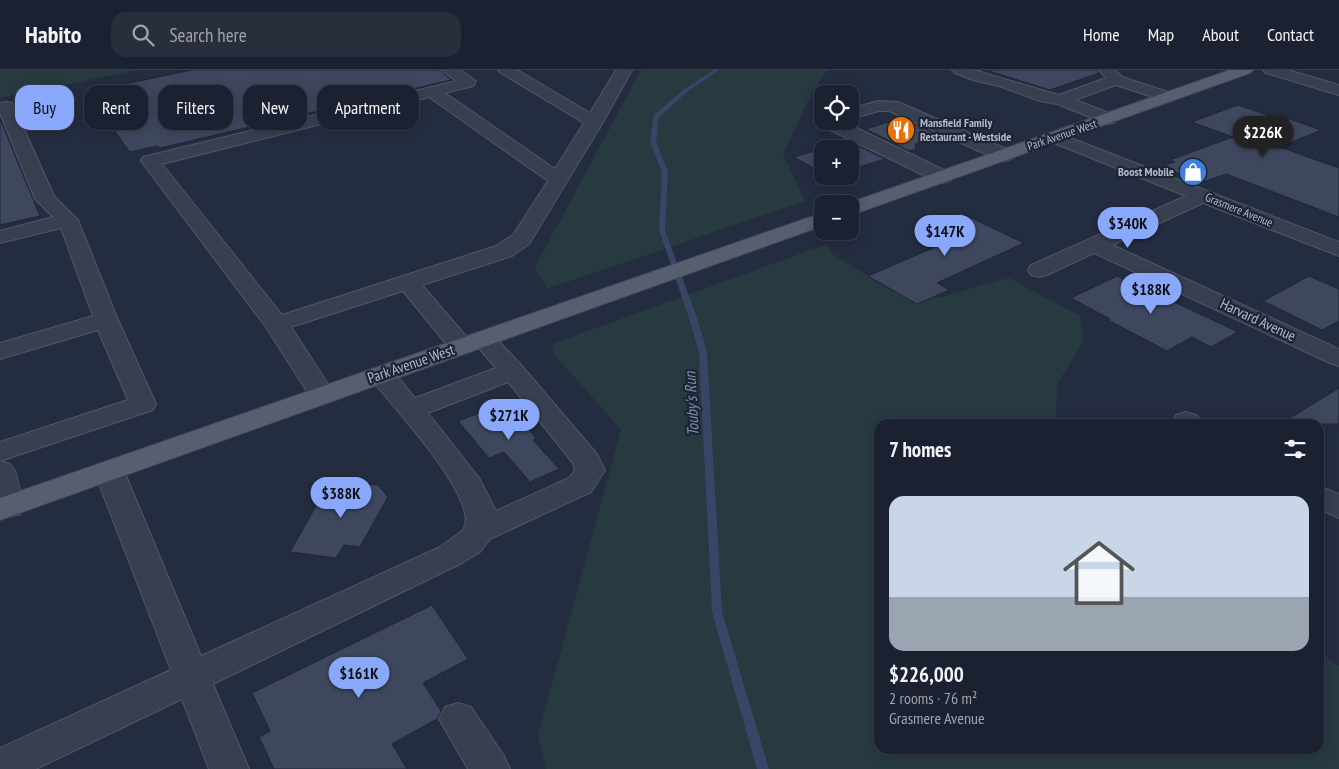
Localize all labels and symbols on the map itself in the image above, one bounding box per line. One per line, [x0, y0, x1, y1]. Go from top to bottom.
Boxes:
restaurant icon: Mansfield Family Restaurant - Westside [886, 115, 916, 145]
place label: Mansfield Family Restaurant - Westside [920, 115, 1011, 144]
street label: Park Avenue West [1025, 115, 1099, 153]
pin: $226K [1228, 116, 1298, 158]
shop icon: Boost Mobile [1178, 157, 1208, 187]
place label: Boost Mobile [1118, 164, 1174, 179]
street label: Grasmere Avenue [1203, 189, 1275, 230]
pin: $340K [1093, 206, 1163, 249]
pin: $147K [910, 214, 980, 257]
pin: $188K [1116, 272, 1186, 315]
street label: Harvard Avenue [1217, 294, 1299, 345]
street label: Park Avenue West [365, 340, 457, 387]
water label: Touby's Run [679, 370, 703, 437]
pin: $271K [474, 398, 544, 441]
pin: $388K [306, 476, 376, 519]
pin: $161K [324, 656, 394, 699]

